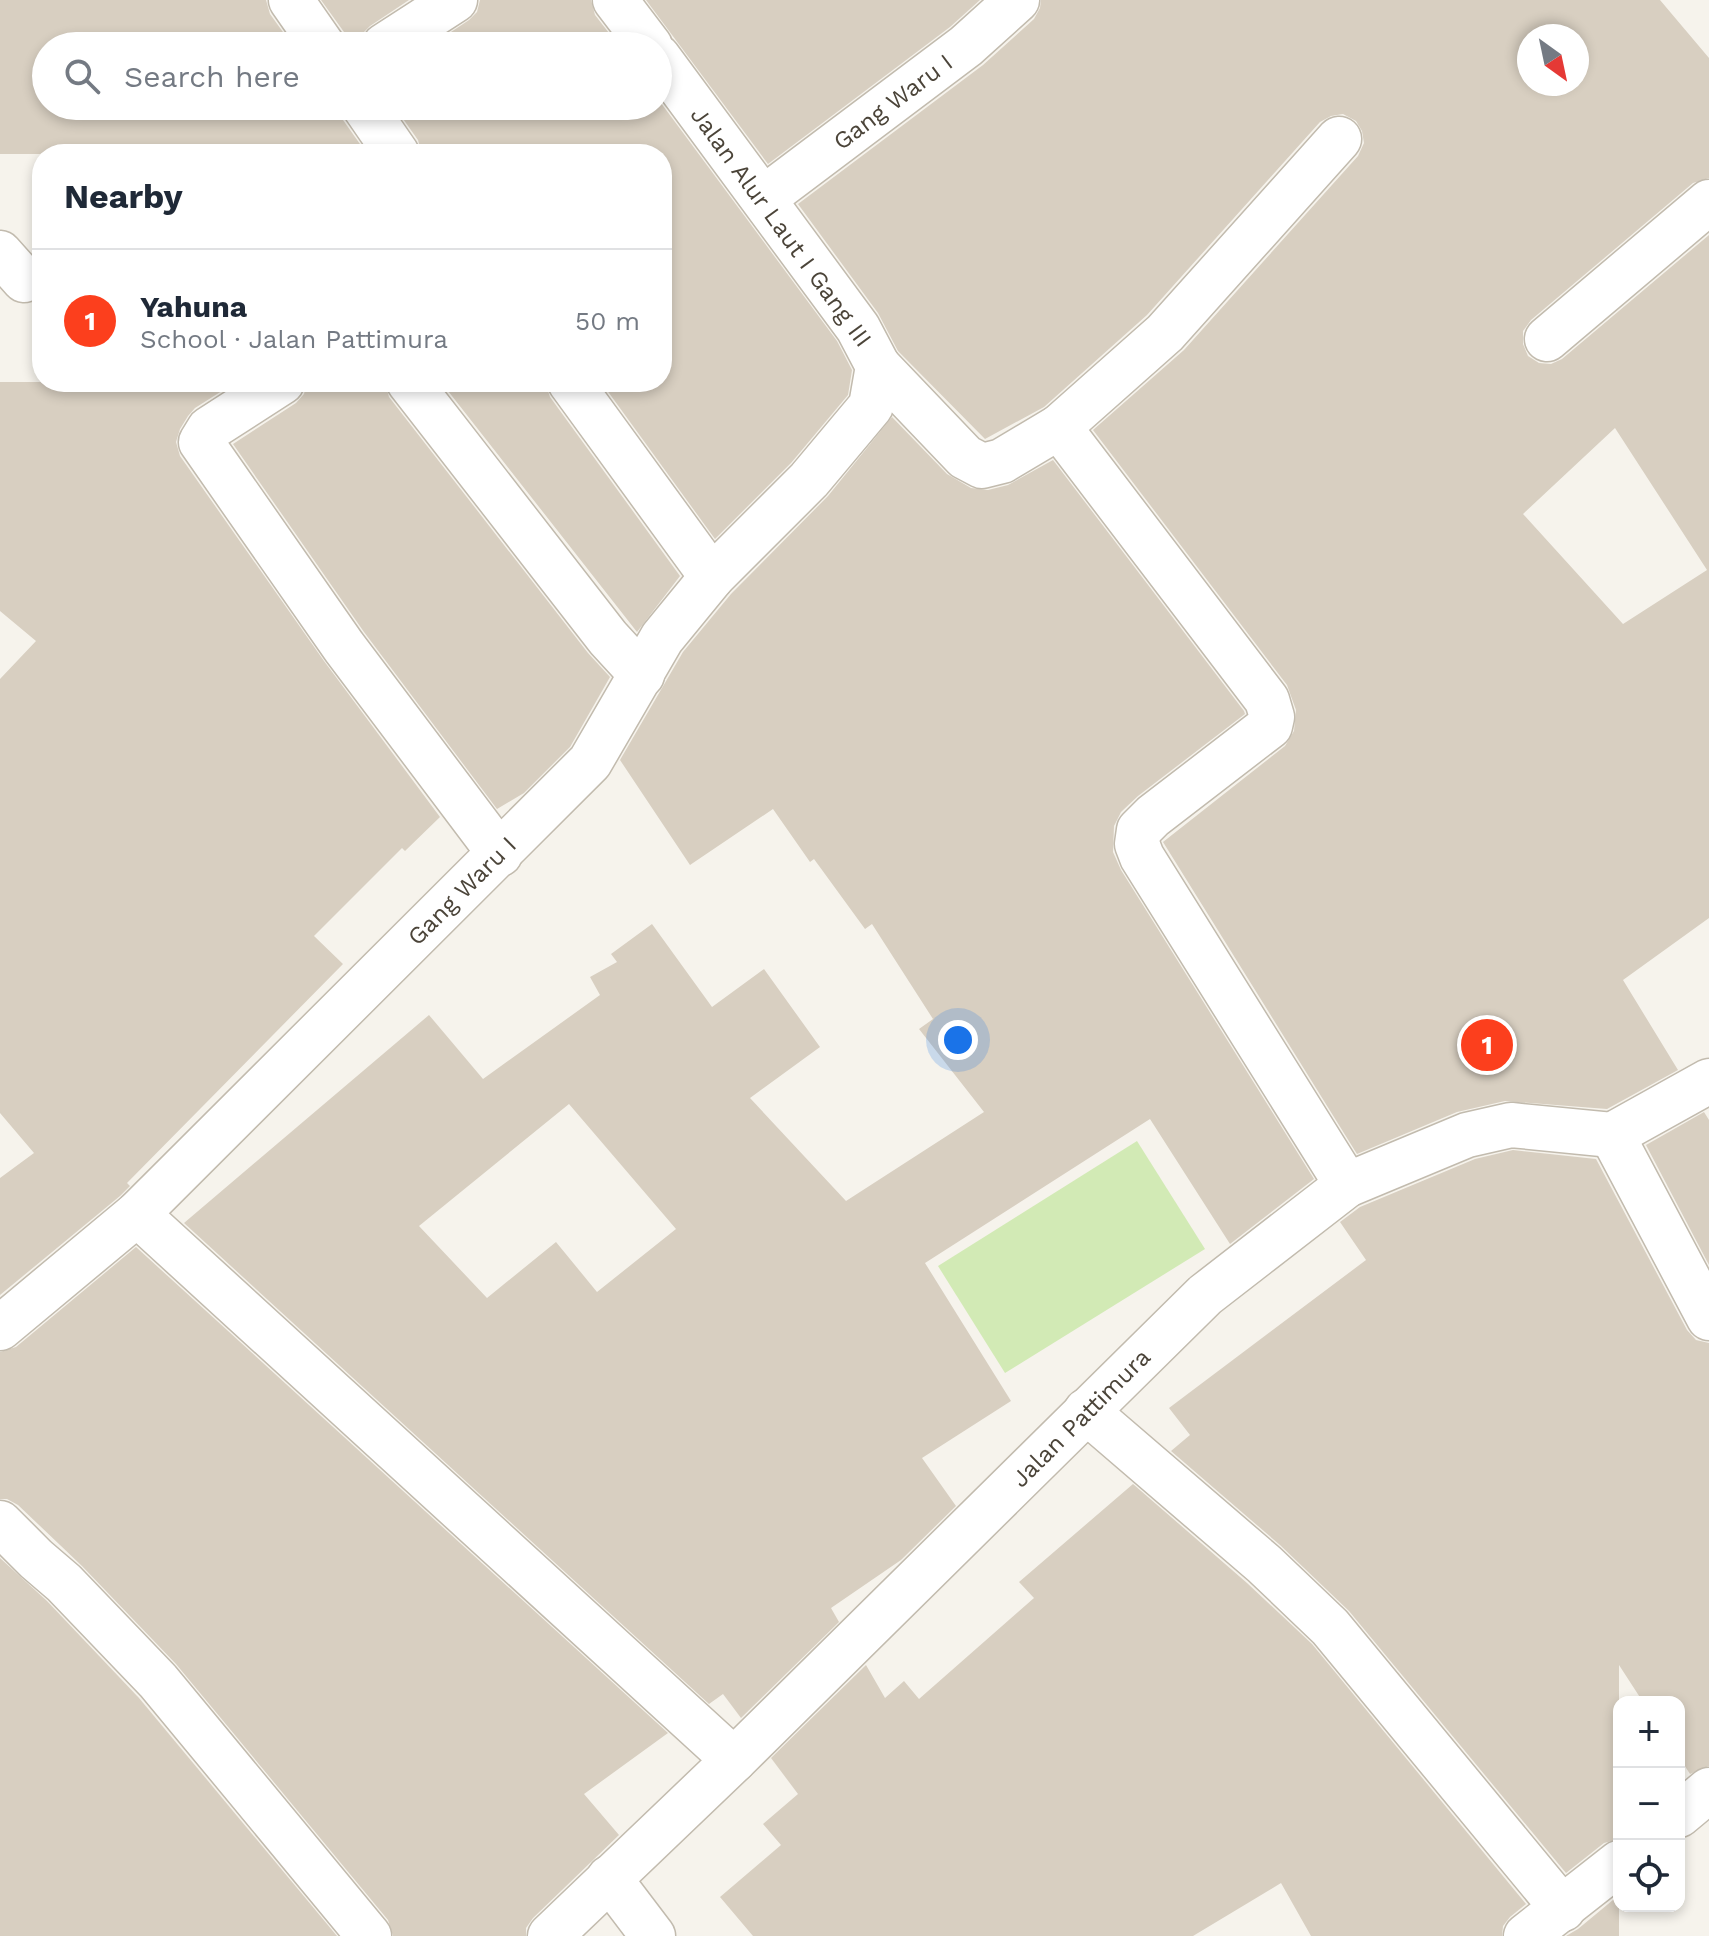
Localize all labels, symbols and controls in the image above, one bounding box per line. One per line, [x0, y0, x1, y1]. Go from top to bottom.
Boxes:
north arrow [1517, 24, 1589, 96]
search box [32, 32, 672, 120]
street label: Gang Waru I [828, 48, 958, 156]
icon: search [60, 54, 104, 98]
text: Search here [124, 59, 300, 94]
street label: Jalan Alur Laut I Gang III [685, 102, 877, 352]
text: Nearby [64, 176, 183, 216]
text: Yahuna [140, 289, 247, 324]
text: 1 [84, 306, 96, 336]
text: 50 m [575, 306, 640, 336]
text: School · Jalan Pattimura [140, 324, 448, 354]
street label: Gang Waru I [402, 831, 522, 951]
pin: 1 [1461, 1015, 1513, 1075]
your location [938, 1020, 978, 1060]
street label: Jalan Pattimura [1006, 1343, 1156, 1493]
map controls [1613, 1696, 1685, 1912]
button: + [1613, 1696, 1685, 1768]
button: − [1613, 1768, 1685, 1840]
button: locate [1613, 1840, 1685, 1912]

